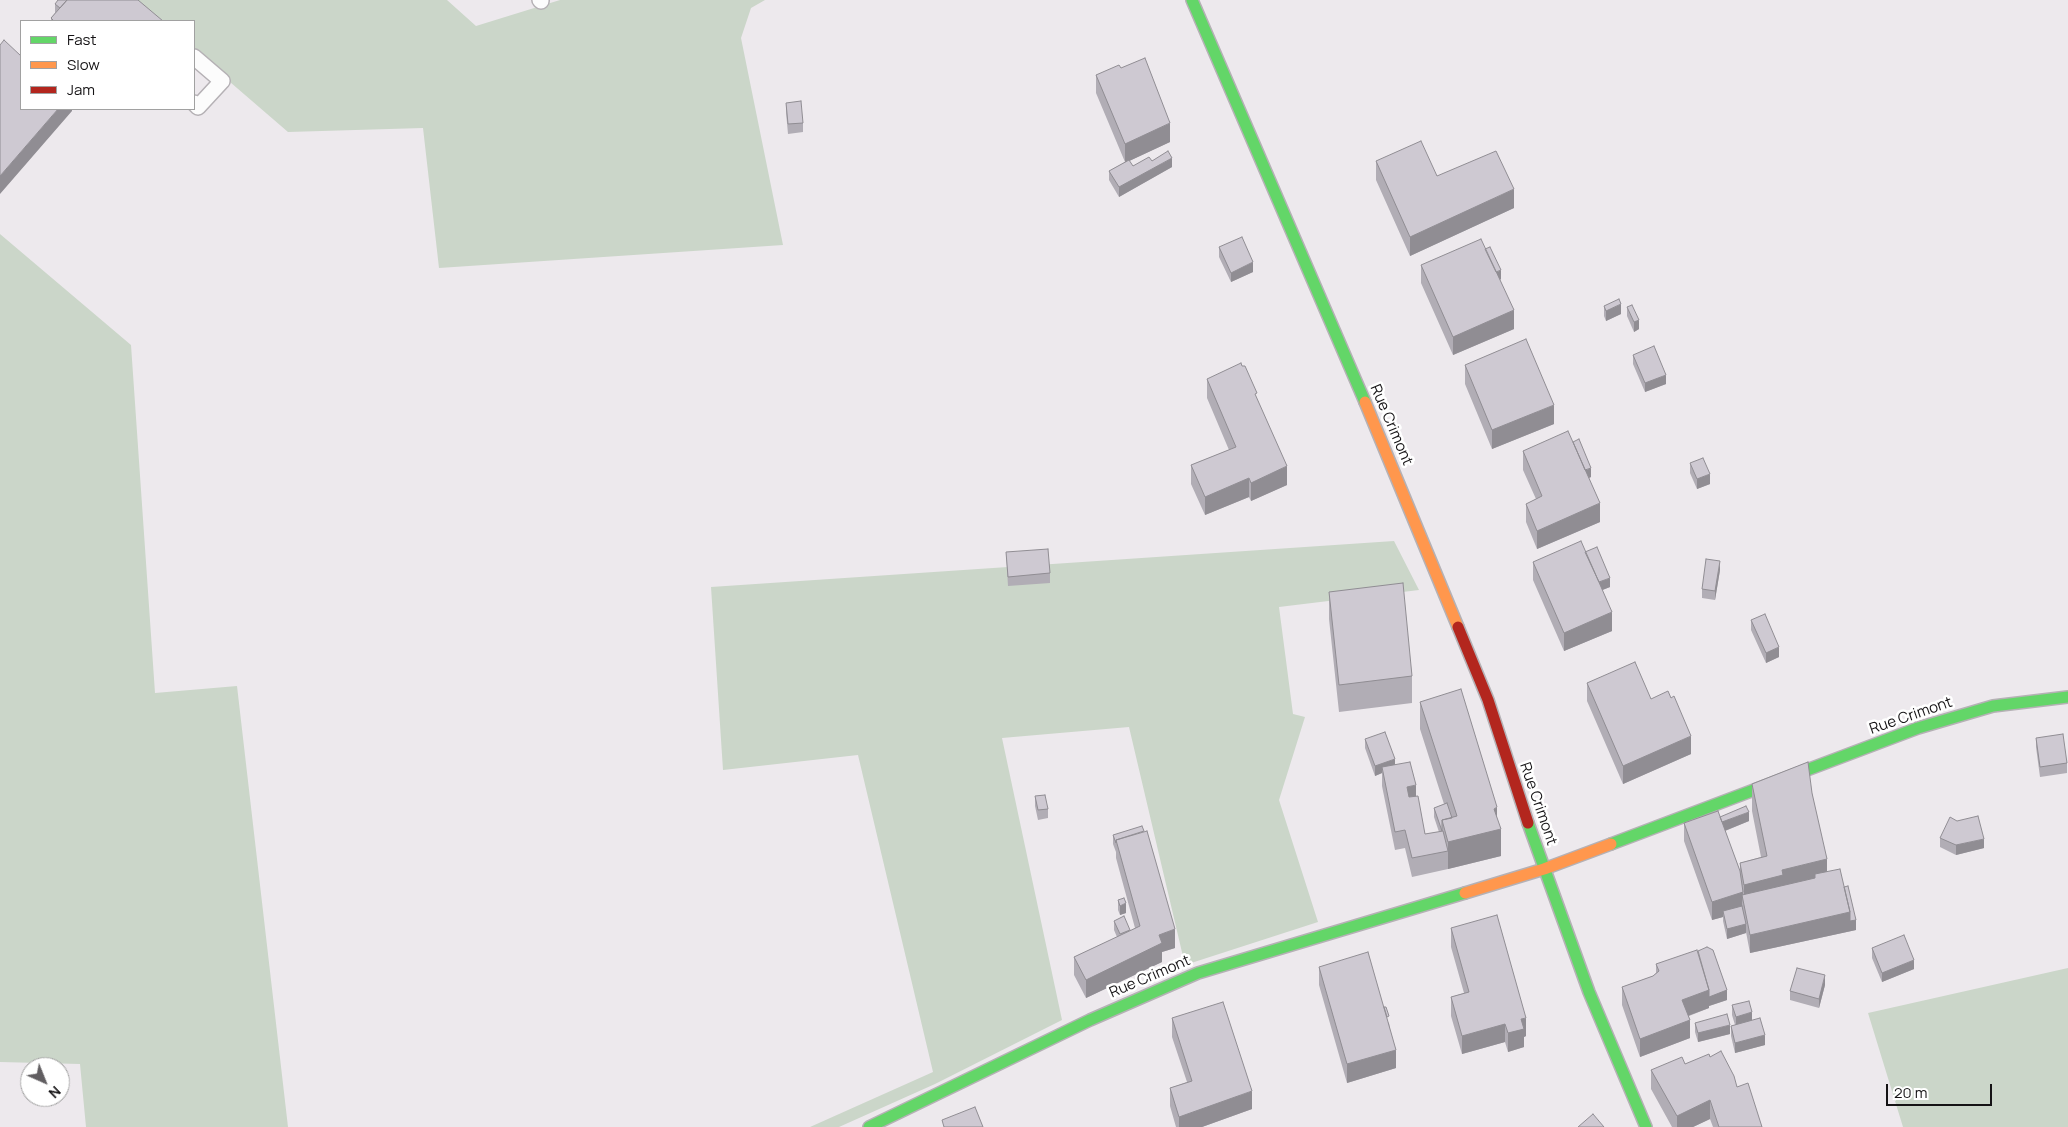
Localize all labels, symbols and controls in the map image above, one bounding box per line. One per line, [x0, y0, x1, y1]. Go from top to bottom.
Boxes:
legend [20, 20, 195, 110]
text: Fast [67, 29, 96, 50]
text: Slow [67, 54, 100, 75]
text: Jam [67, 79, 95, 100]
street label: Rue Crimont [1366, 382, 1416, 468]
street label: Rue Crimont [1867, 693, 1955, 739]
street label: Rue Crimont [1515, 760, 1561, 848]
street label: Rue Crimont [1107, 952, 1193, 1002]
north arrow [20, 1057, 70, 1107]
scale bar [1888, 1074, 1994, 1106]
text: N [45, 1082, 65, 1103]
text: 20 m [1894, 1082, 1927, 1103]

